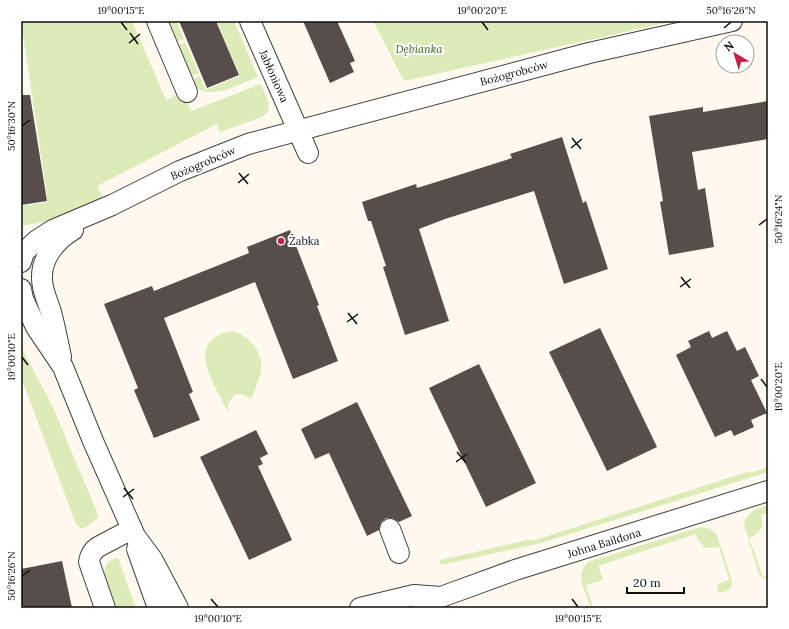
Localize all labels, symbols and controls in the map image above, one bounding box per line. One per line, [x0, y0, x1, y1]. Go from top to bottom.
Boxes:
text: 19°00'15"E [98, 4, 144, 17]
text: 19°00'20"E [457, 4, 507, 17]
text: 50°16'26"N [706, 4, 756, 17]
north arrow [715, 34, 755, 74]
text: N [721, 38, 737, 54]
park label: Dębianka [395, 42, 444, 56]
street label: Jabłoniowa [256, 47, 292, 105]
street label: Bożogrobców [478, 57, 550, 89]
text: 50°16'30"N [5, 101, 18, 151]
street label: Bożogrobców [168, 143, 238, 183]
text: 50°16'24"N [772, 194, 785, 243]
place label: Żabka [289, 233, 320, 248]
marker: Żabka [276, 236, 286, 246]
text: 19°00'10"E [5, 333, 18, 381]
text: 19°00'20"E [772, 362, 785, 412]
street label: Johna Baildona [565, 525, 643, 561]
text: 50°16'26"N [5, 551, 18, 601]
scale bar [627, 569, 684, 595]
text: 20 m [633, 575, 661, 590]
text: 19°00'10"E [194, 612, 242, 625]
text: 19°00'15"E [555, 612, 601, 625]

